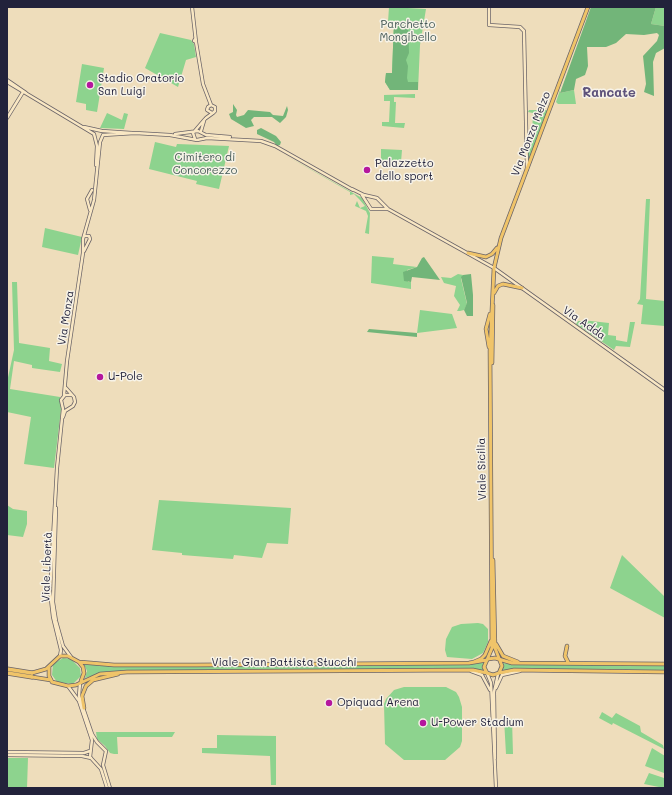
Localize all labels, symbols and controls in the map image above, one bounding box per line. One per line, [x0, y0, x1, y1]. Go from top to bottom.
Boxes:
park label: Parchetto Mongibello [380, 18, 436, 44]
place label: Stadio Oratorio San Luigi [98, 72, 184, 98]
marker: Stadio Oratorio San Luigi [85, 80, 95, 90]
district label: Rancate [582, 85, 636, 101]
street label: Via Monza Melzo [509, 90, 553, 178]
park label: Cimitero di Concorezzo [173, 151, 237, 177]
place label: Palazzetto dello sport [375, 157, 433, 183]
marker: Palazzetto dello sport [362, 165, 372, 175]
street label: Via Monza [55, 290, 77, 346]
street label: Via Adda [560, 303, 608, 343]
place label: U-Pole [108, 370, 143, 384]
marker: U-Pole [95, 372, 105, 382]
street label: Viale Sicilia [475, 438, 489, 500]
street label: Viale Libertà [39, 532, 55, 602]
street label: Viale Gian Battista Stucchi [211, 656, 357, 670]
place label: Opiquad Arena [337, 696, 419, 710]
marker: Opiquad Arena [324, 698, 334, 708]
place label: U-Power Stadium [431, 716, 524, 730]
marker: U-Power Stadium [418, 718, 428, 728]

